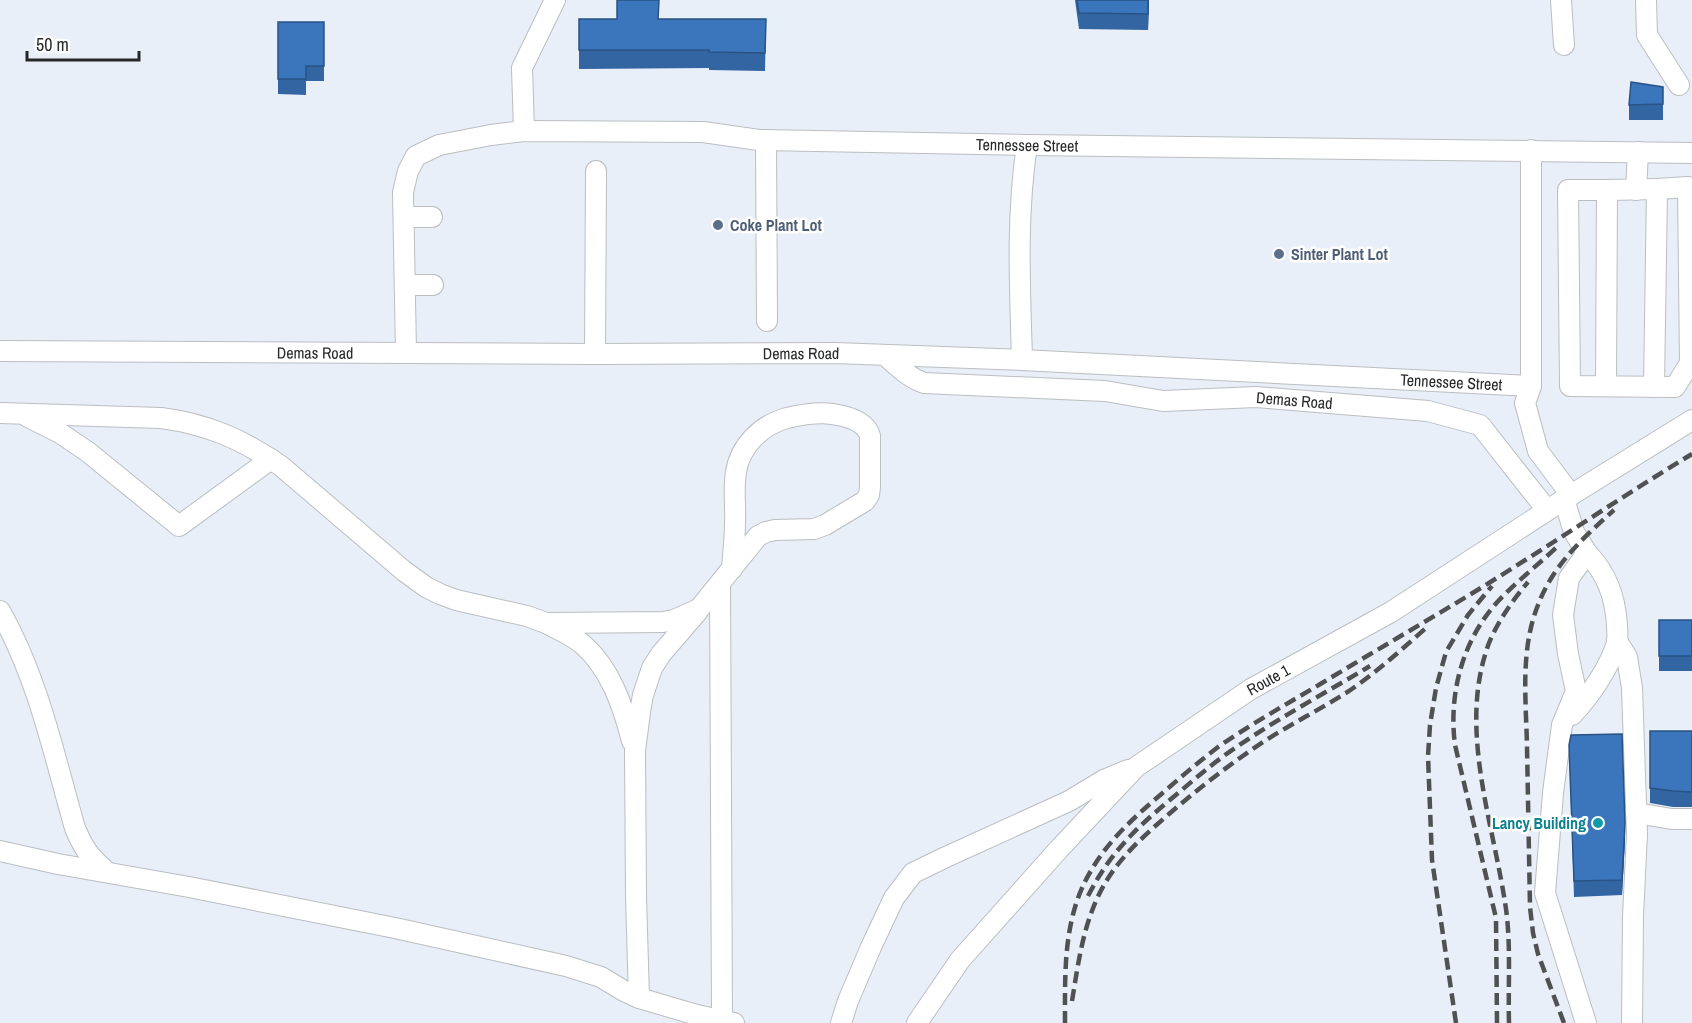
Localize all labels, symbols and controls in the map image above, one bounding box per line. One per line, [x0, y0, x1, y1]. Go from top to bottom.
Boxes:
scale bar [27, 24, 140, 62]
text: 50 m [36, 32, 69, 57]
street label: Tennessee Street [976, 133, 1079, 157]
place label: Coke Plant Lot [730, 214, 822, 236]
marker: Coke Plant Lot [711, 218, 725, 232]
place label: Sinter Plant Lot [1291, 243, 1389, 265]
marker: Sinter Plant Lot [1272, 247, 1286, 261]
street label: Demas Road [277, 341, 353, 364]
street label: Demas Road [763, 342, 840, 364]
street label: Tennessee Street [1400, 368, 1503, 396]
street label: Demas Road [1255, 386, 1334, 414]
street label: Route 1 [1243, 659, 1294, 700]
place label: Lancy Building [1492, 812, 1586, 834]
marker: Lancy Building [1591, 816, 1605, 830]

